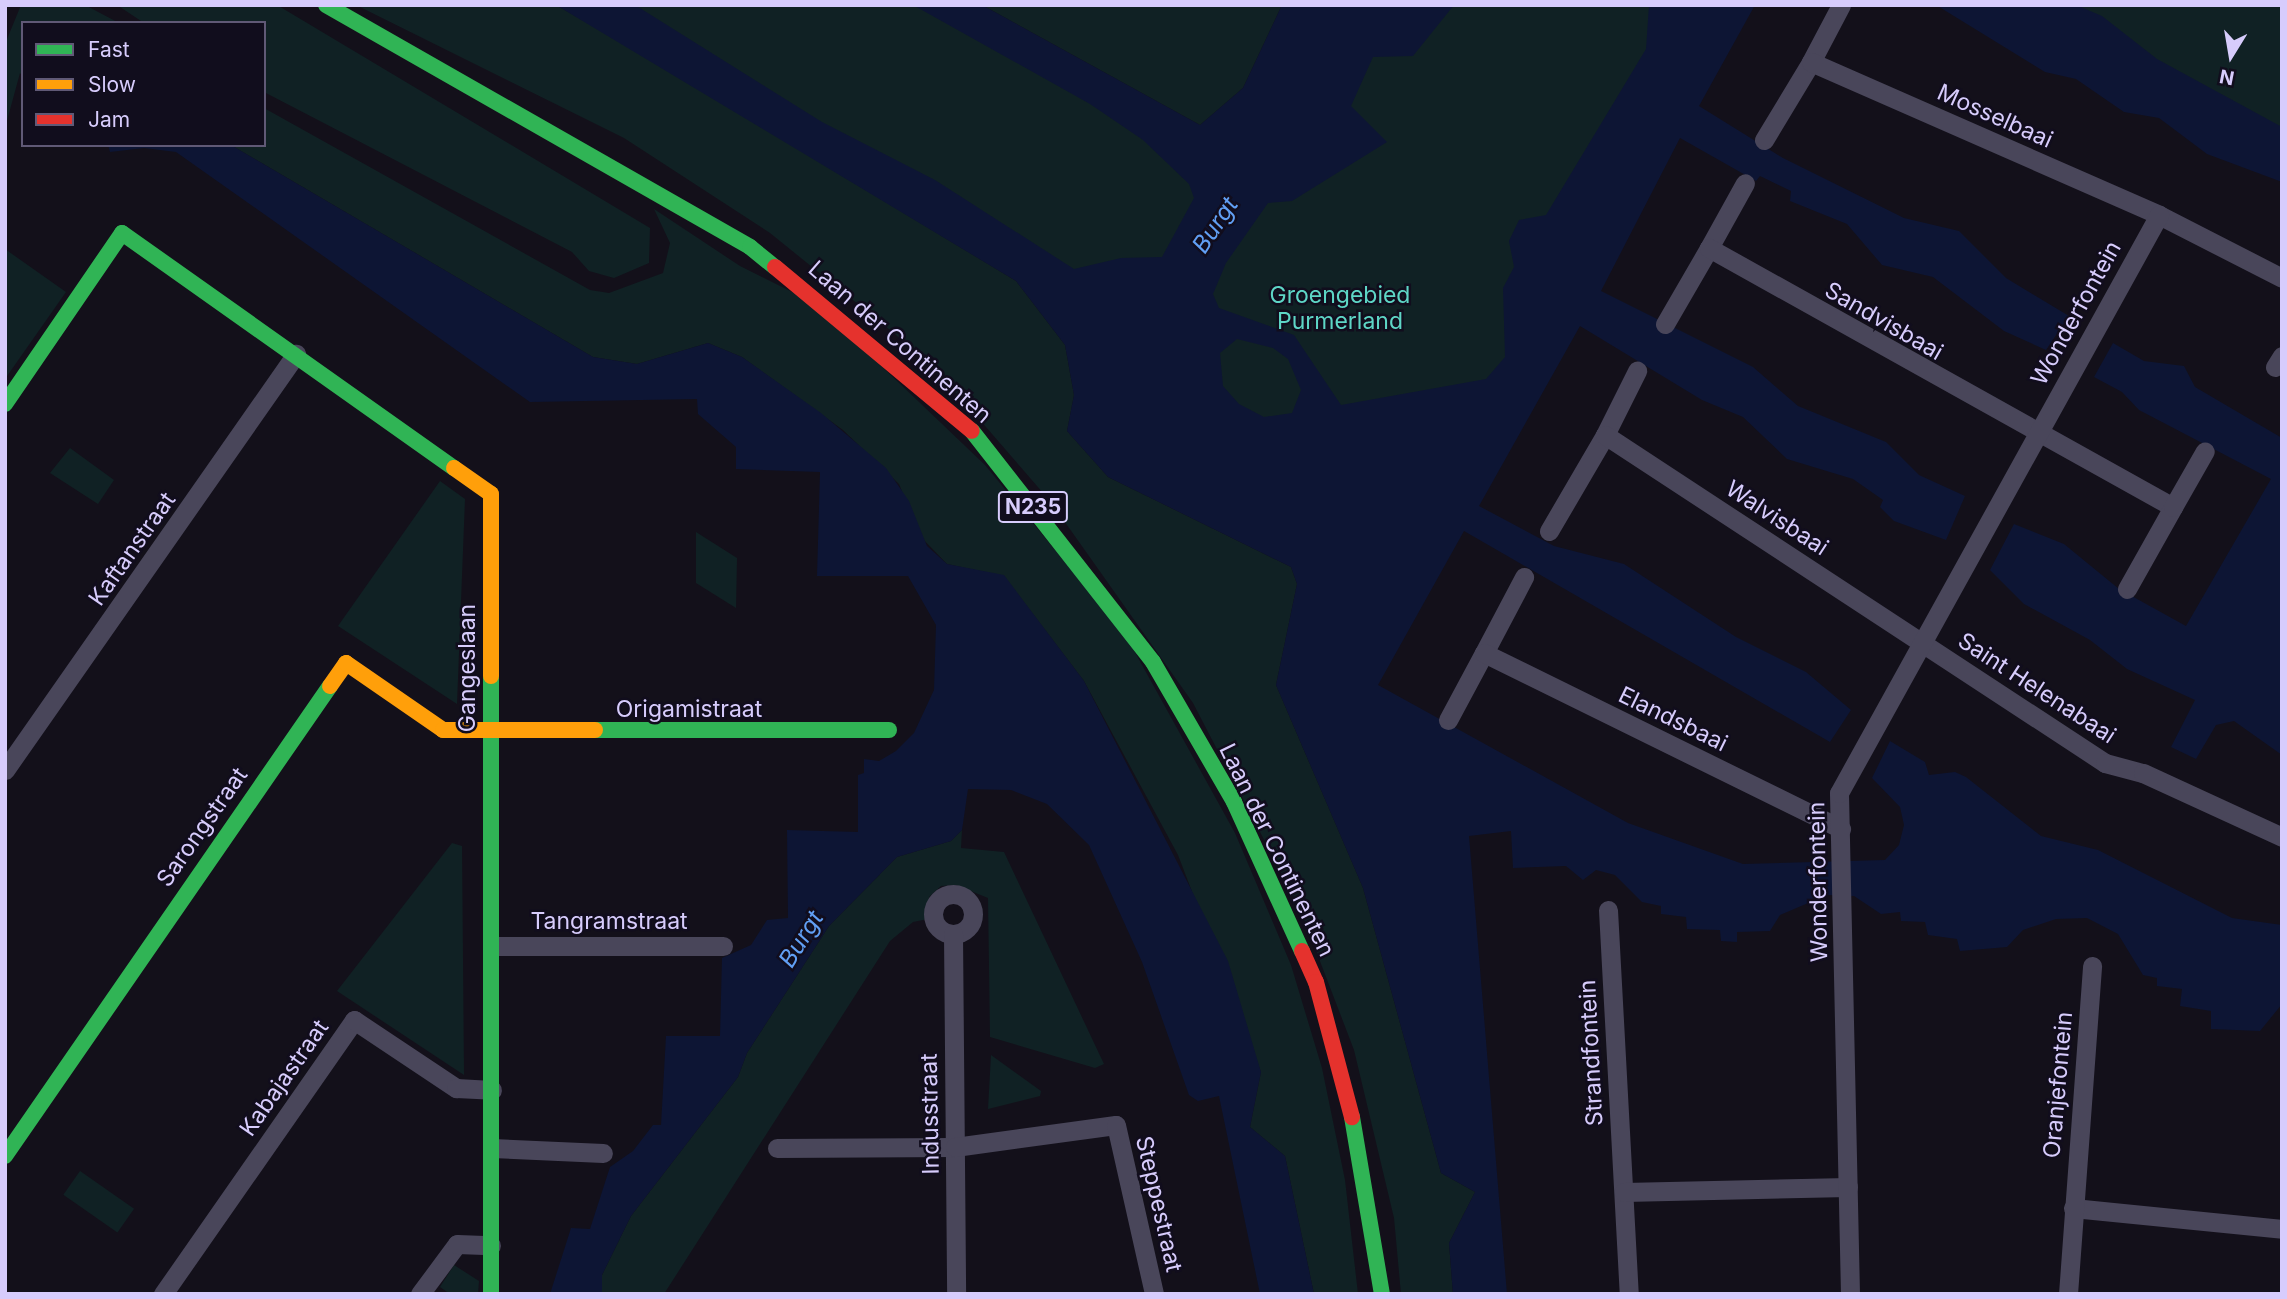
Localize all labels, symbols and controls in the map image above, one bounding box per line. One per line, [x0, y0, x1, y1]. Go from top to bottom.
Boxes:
legend [21, 21, 266, 147]
north arrow [2196, 21, 2266, 91]
text: Fast [88, 37, 130, 62]
text: N [2218, 64, 2236, 90]
text: Slow [88, 72, 136, 97]
street label: Mosselbaai [1933, 78, 2057, 154]
text: Jam [88, 107, 130, 132]
water label: Burgt [1186, 192, 1244, 258]
street label: Wonderfontein [2025, 236, 2127, 390]
street label: Laan der Continenten [803, 255, 997, 429]
street label: Sandvisbaai [1820, 276, 1948, 366]
park label: Groengebied Purmerland [1270, 281, 1410, 335]
street label: Walvisbaai [1721, 475, 1833, 561]
street label: Kaftanstraat [83, 487, 181, 611]
road number: N235 [996, 490, 1070, 524]
street label: Gangeslaan [453, 604, 481, 732]
street label: Saint Helenabaai [1953, 627, 2121, 749]
street label: Elandsbaai [1614, 681, 1732, 757]
street label: Origamistraat [616, 695, 762, 723]
street label: Laan der Continenten [1213, 739, 1341, 961]
street label: Sarongstraat [151, 762, 253, 892]
street label: Wonderfontein [1803, 802, 1833, 962]
water label: Burgt [773, 905, 829, 973]
street label: Tangramstraat [530, 907, 688, 935]
street label: Strandfontein [1573, 979, 1609, 1127]
street label: Oranjefontein [2038, 1011, 2078, 1159]
street label: Kabajastraat [234, 1014, 334, 1142]
street label: Indusstraat [915, 1053, 945, 1175]
street label: Steppestraat [1130, 1133, 1188, 1275]

